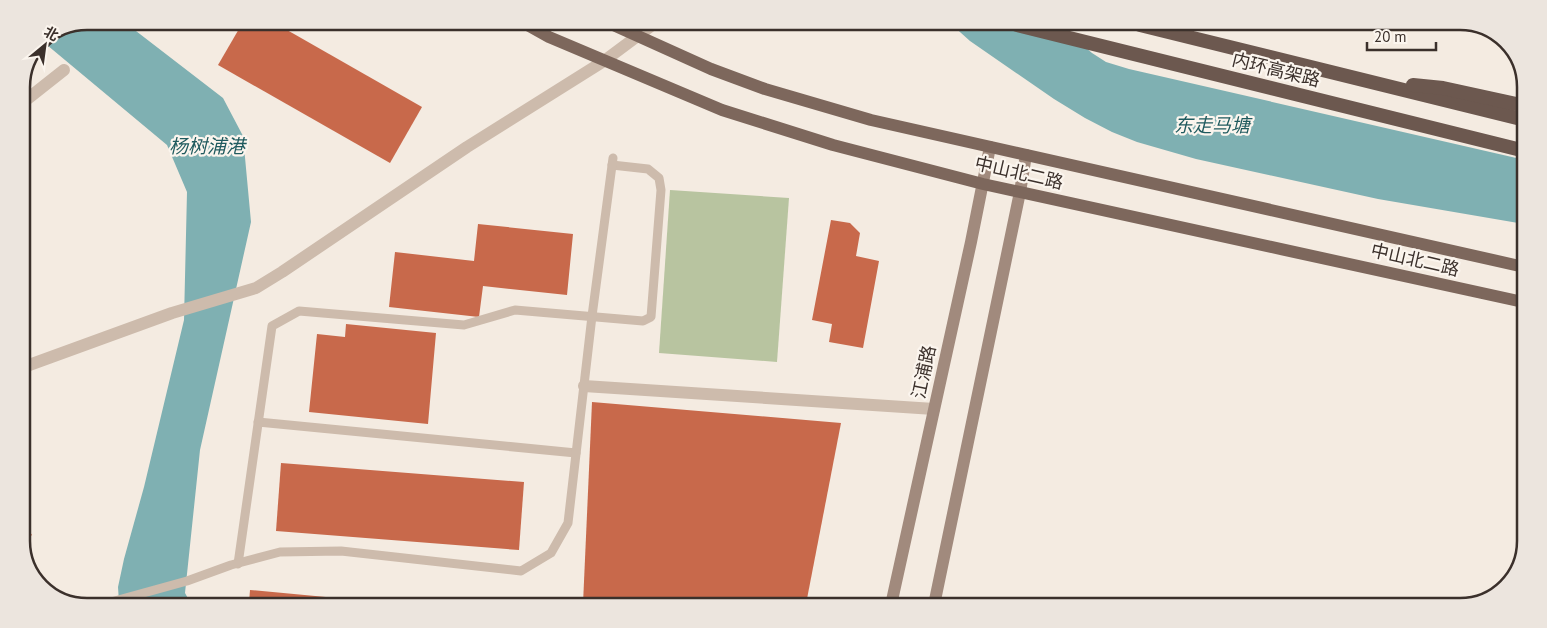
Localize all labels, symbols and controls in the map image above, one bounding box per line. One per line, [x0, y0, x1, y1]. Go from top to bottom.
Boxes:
north arrow [20, 20, 70, 70]
scale bar [1367, 20, 1436, 52]
text: 北 [41, 22, 62, 45]
text: 20 m [1374, 27, 1407, 46]
street label: 内环高架路 [1230, 47, 1323, 92]
water label: 东走马塘 [1174, 113, 1253, 137]
water label: 杨树浦港 [169, 134, 248, 158]
street label: 中山北二路 [973, 151, 1066, 194]
street label: 中山北二路 [1369, 238, 1462, 281]
street label: 江浦路 [907, 343, 940, 401]

